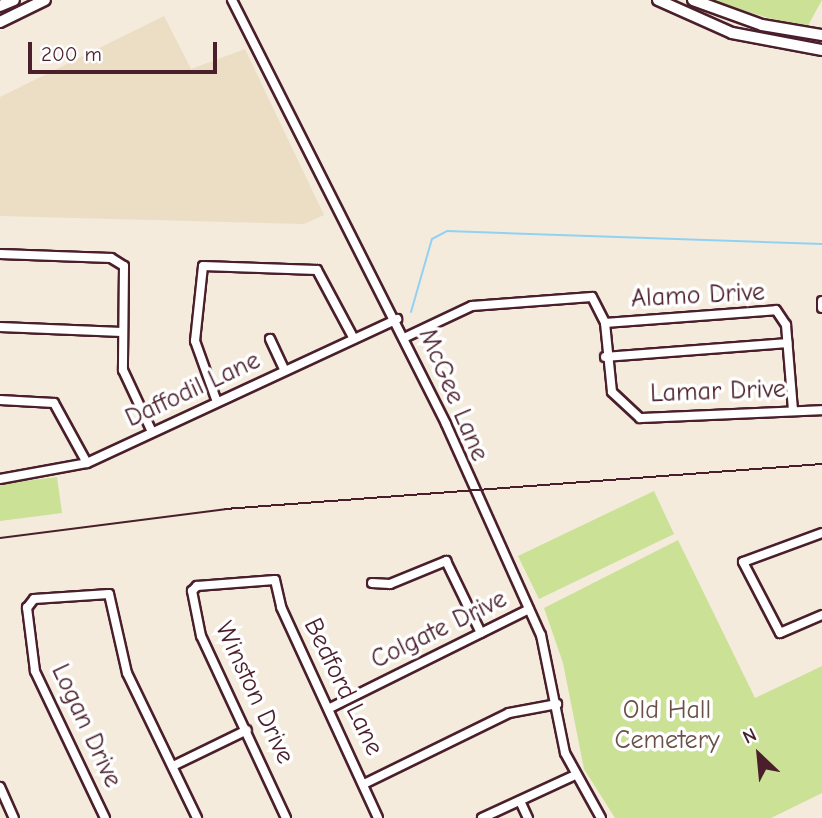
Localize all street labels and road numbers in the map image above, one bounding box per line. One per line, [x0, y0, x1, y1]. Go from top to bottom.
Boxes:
street label: Alamo Drive [630, 277, 766, 315]
street label: McGee Lane [411, 324, 495, 466]
street label: Daffodil Lane [121, 345, 265, 435]
street label: Lamar Drive [650, 374, 786, 410]
street label: Colgate Drive [366, 584, 512, 676]
street label: Bedford Lane [296, 613, 390, 761]
street label: Winston Drive [208, 617, 300, 769]
street label: Logan Drive [44, 659, 128, 793]

